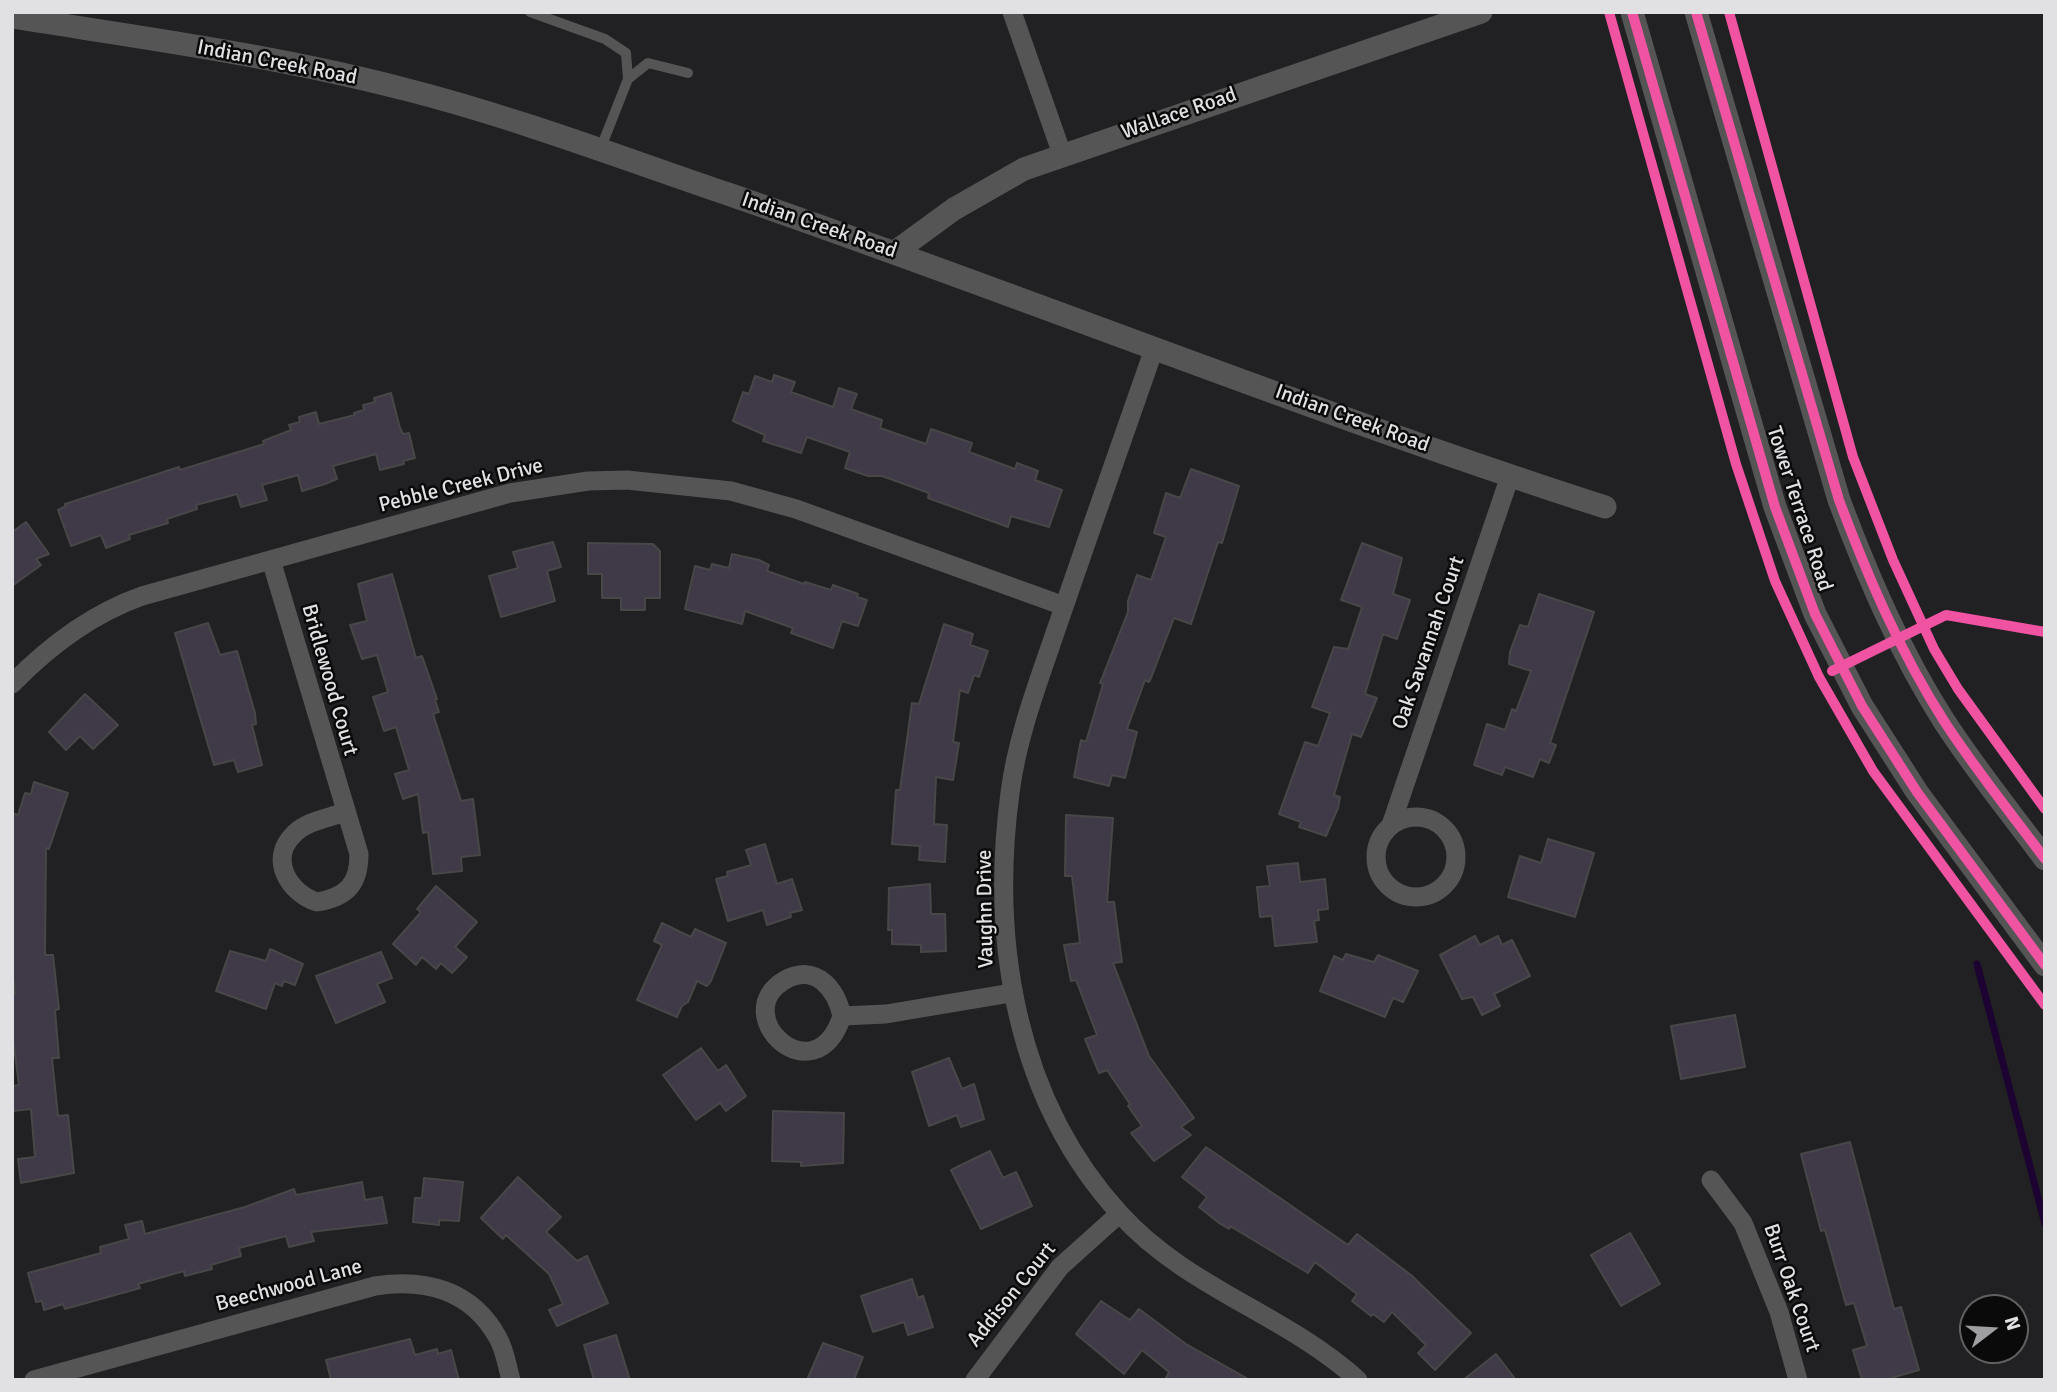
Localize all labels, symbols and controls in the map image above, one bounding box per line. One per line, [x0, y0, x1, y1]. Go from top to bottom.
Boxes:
street label: Indian Creek Road [195, 35, 359, 91]
street label: Wallace Road [1118, 83, 1240, 145]
street label: Indian Creek Road [738, 188, 900, 264]
street label: Indian Creek Road [1271, 379, 1433, 459]
street label: Tower Terrace Road [1760, 423, 1838, 595]
street label: Pebble Creek Drive [376, 453, 546, 519]
street label: Oak Savannah Court [1388, 553, 1470, 733]
street label: Bridlewood Court [295, 601, 363, 759]
street label: Vaughn Drive [972, 849, 1000, 969]
street label: Burr Oak Court [1757, 1221, 1825, 1355]
street label: Addison Court [962, 1238, 1062, 1352]
street label: Beechwood Lane [213, 1254, 365, 1318]
north arrow [1959, 1294, 2029, 1364]
text: N [1999, 1314, 2026, 1333]

